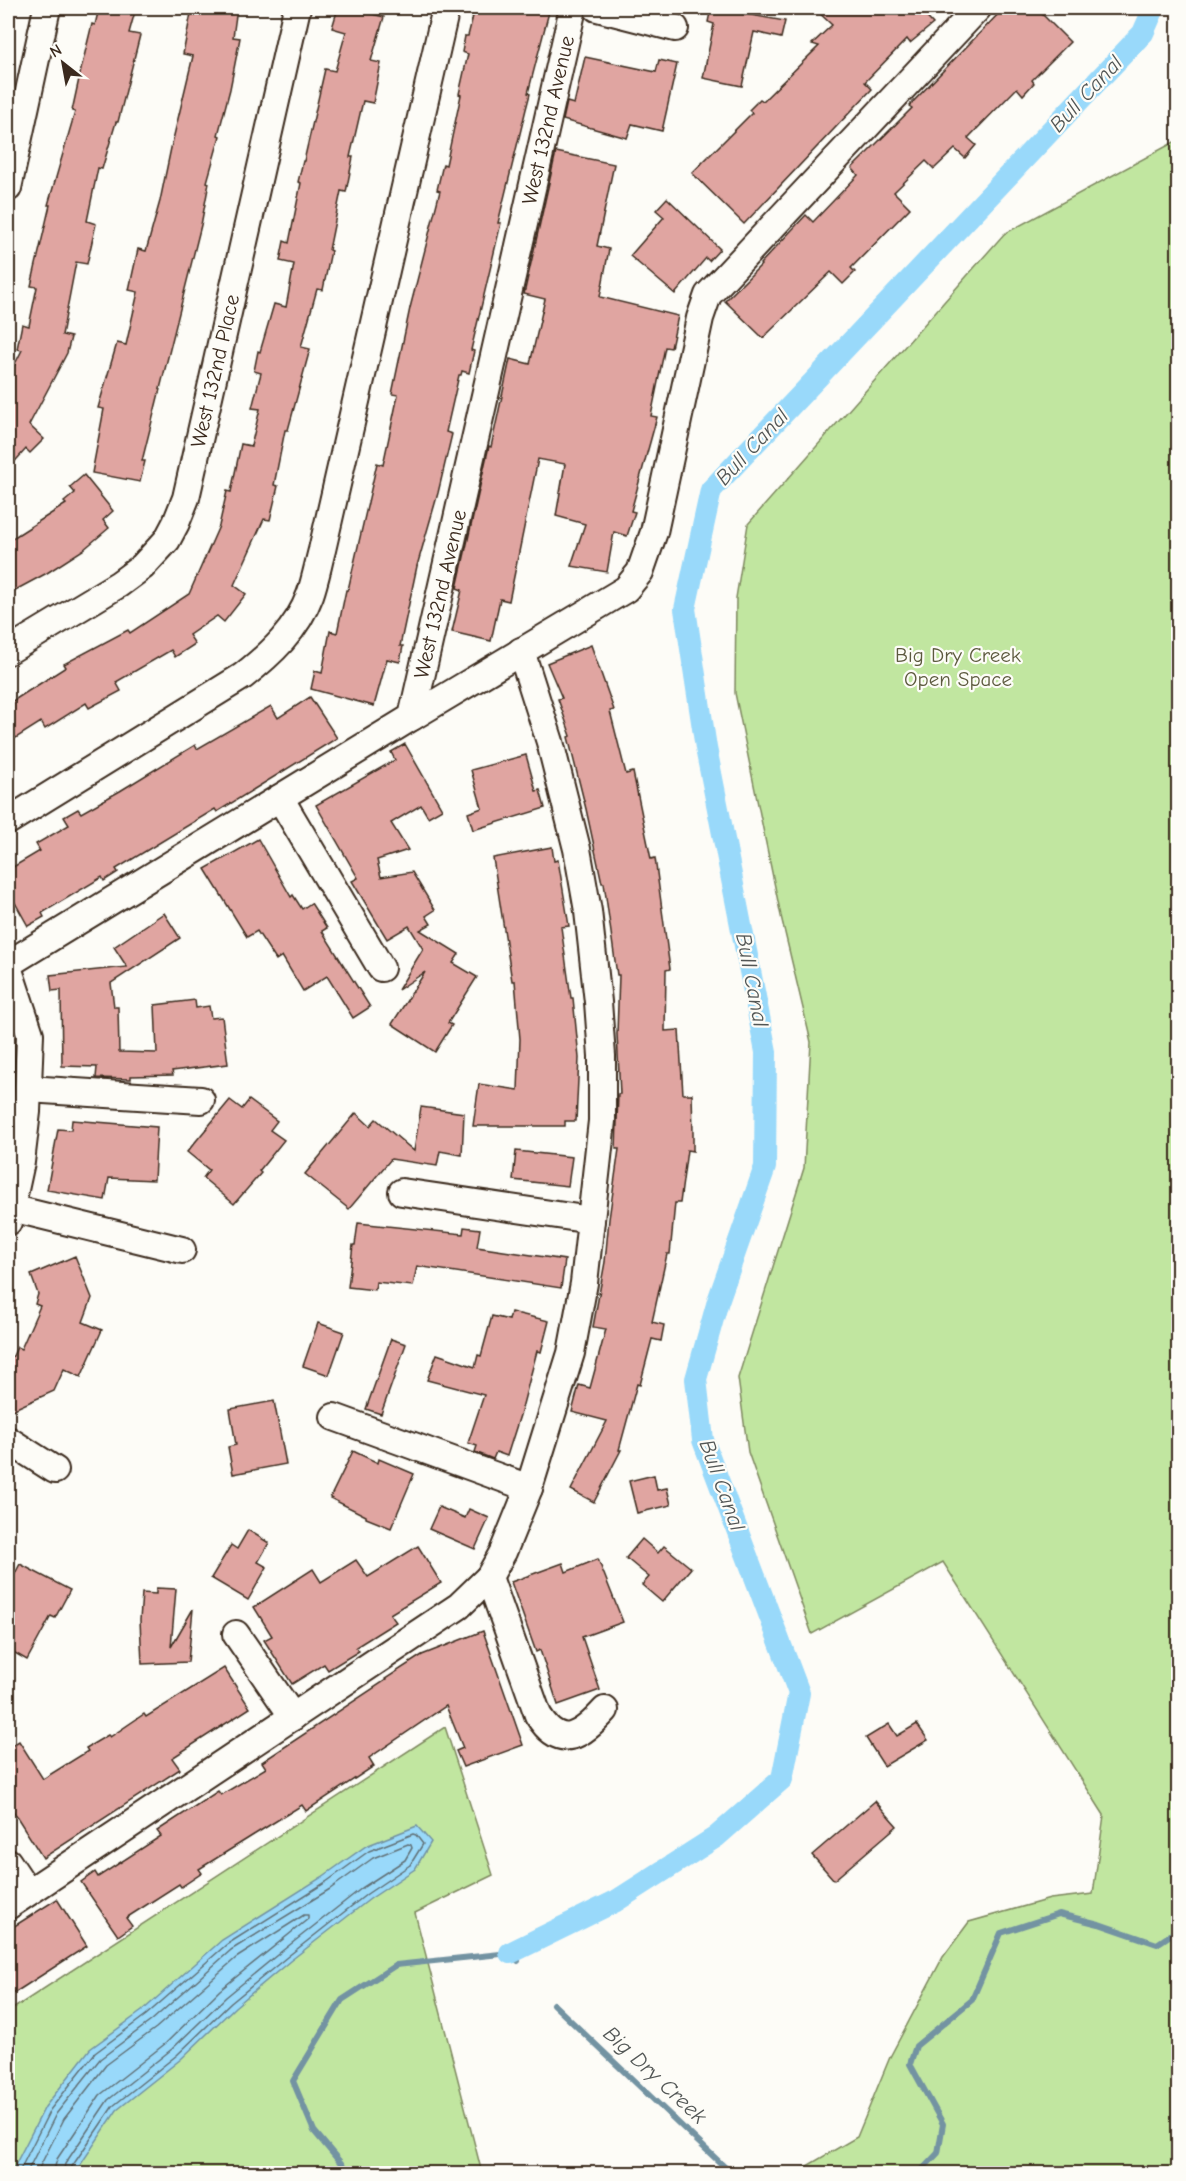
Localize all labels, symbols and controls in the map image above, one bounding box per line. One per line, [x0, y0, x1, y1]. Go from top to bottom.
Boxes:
north arrow [33, 33, 93, 93]
street label: West 132nd Avenue [517, 33, 579, 207]
text: N [47, 41, 65, 61]
water label: Bull Canal [1044, 49, 1129, 138]
street label: West 132nd Place [186, 292, 244, 450]
water label: Bull Canal [710, 402, 795, 491]
street label: West 132nd Avenue [409, 507, 471, 681]
park label: Big Dry Creek Open Space [895, 643, 1021, 691]
water label: Bull Canal [730, 931, 774, 1030]
water label: Bull Canal [693, 1436, 751, 1535]
water label: Big Dry Creek [598, 2021, 712, 2130]

